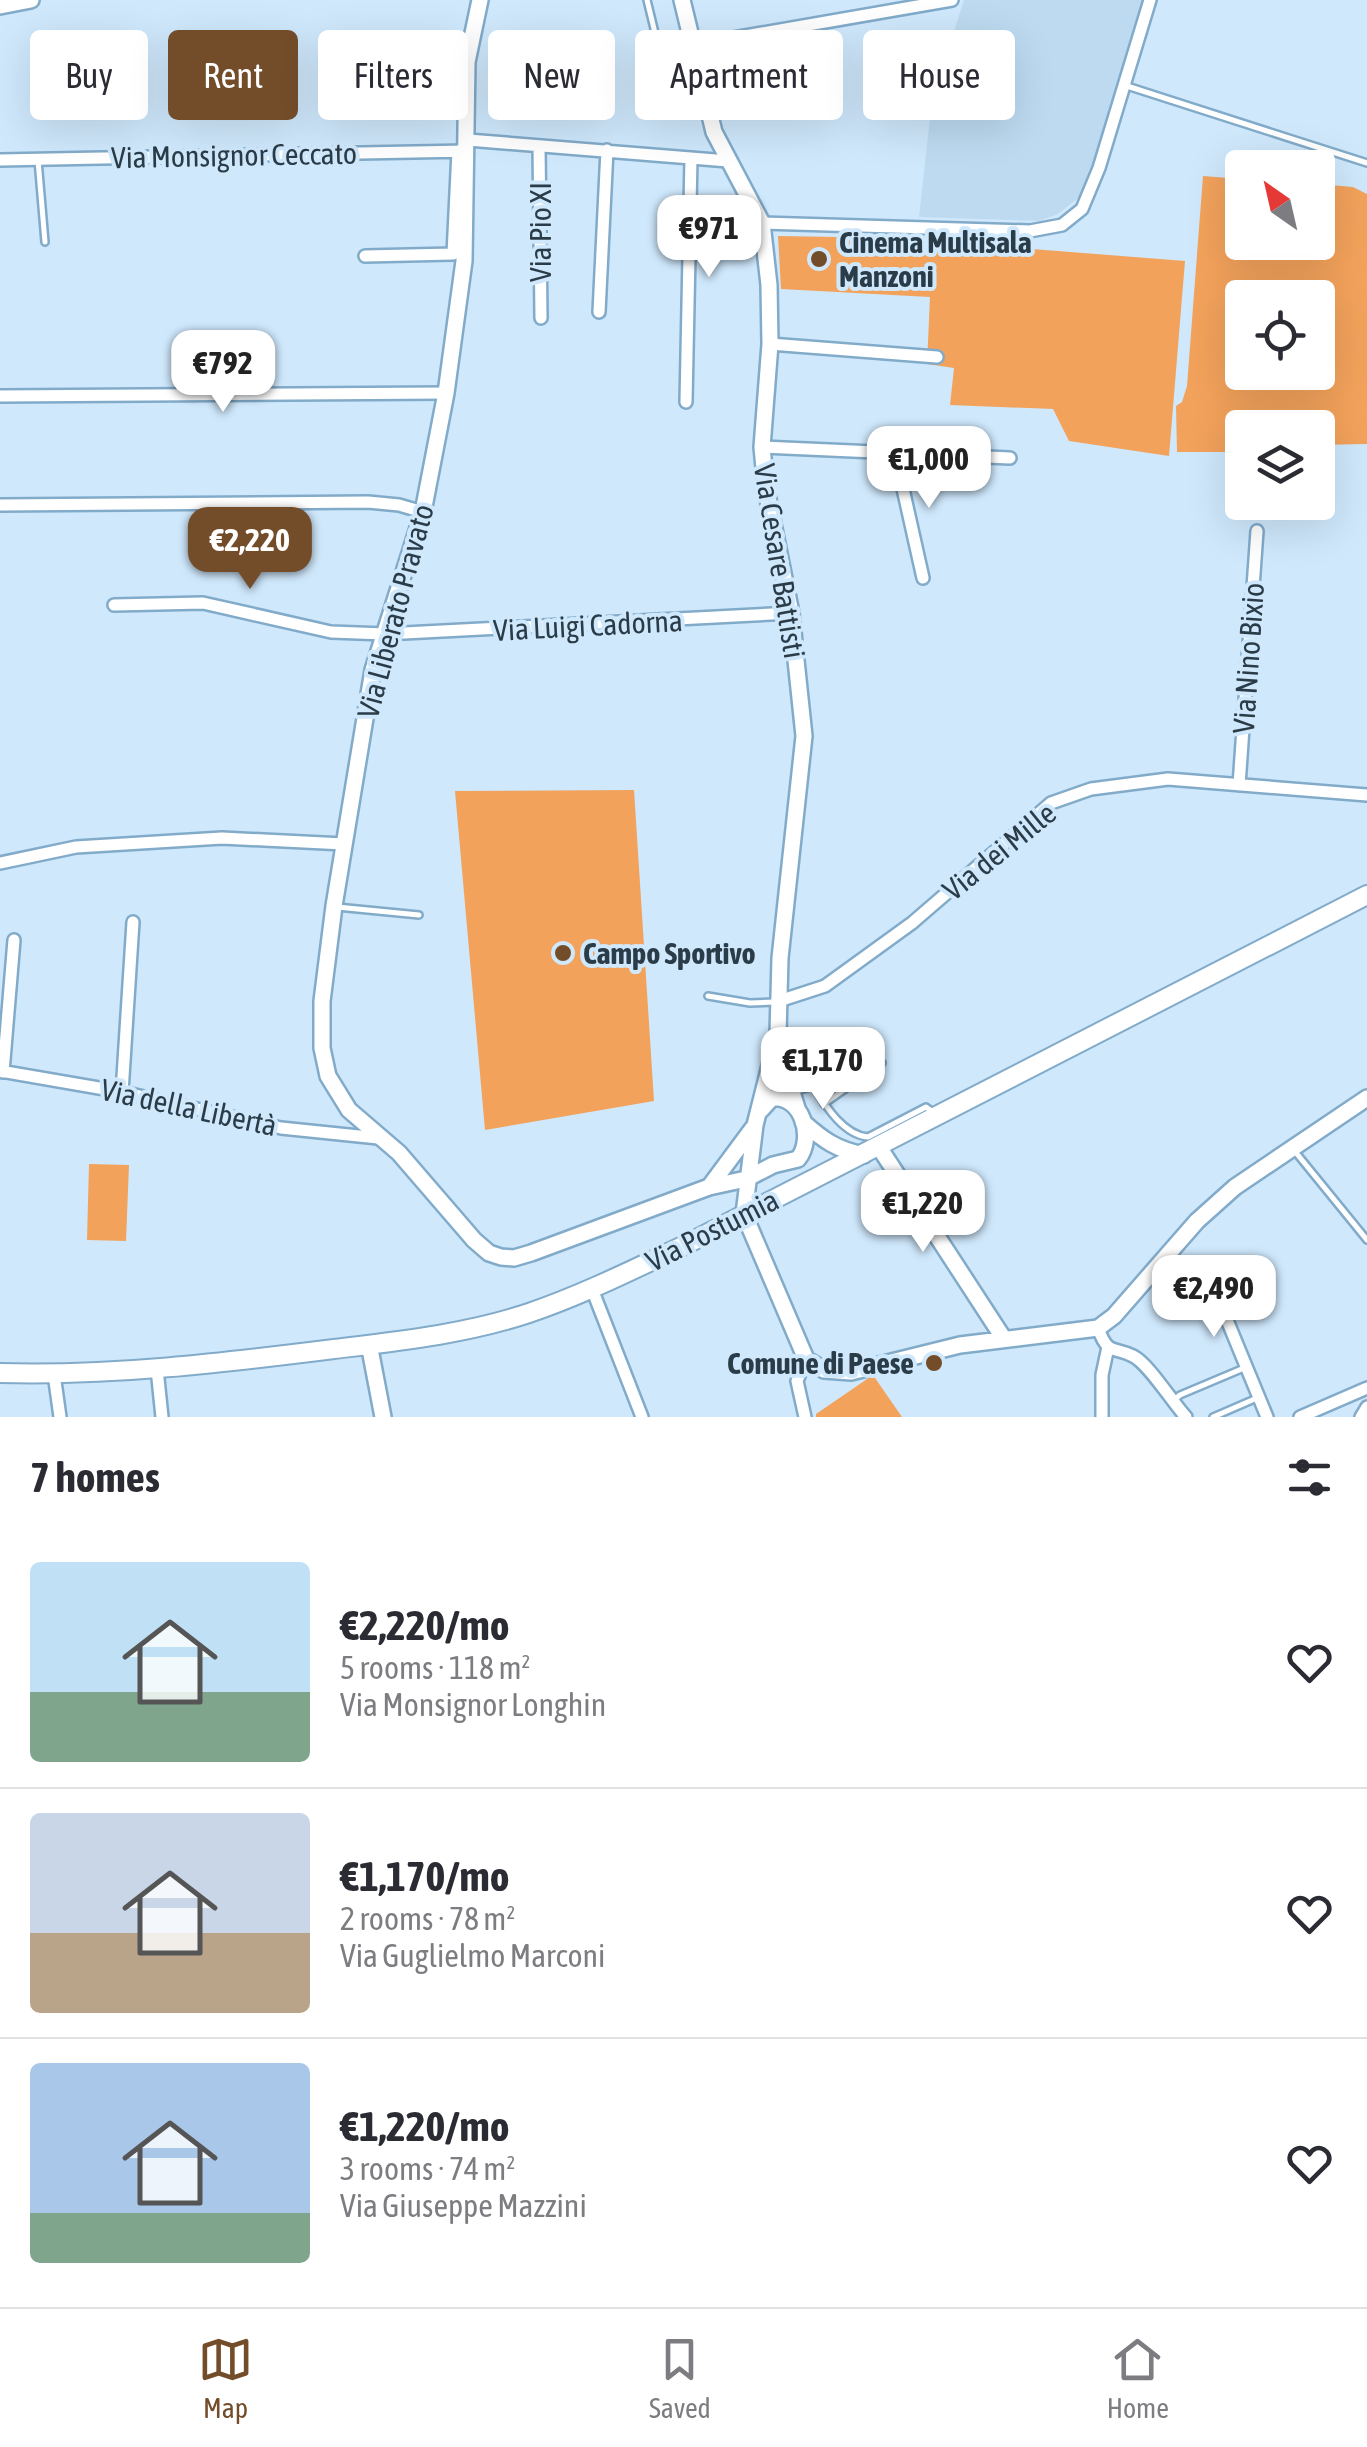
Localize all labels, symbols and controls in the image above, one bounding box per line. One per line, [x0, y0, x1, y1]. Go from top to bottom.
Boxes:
chip: Buy [30, 30, 148, 120]
chip: Rent [168, 30, 298, 120]
chip: Filters [318, 30, 468, 120]
chip: New [488, 30, 615, 120]
chip: Apartment [635, 30, 843, 120]
chip: House [863, 30, 1015, 120]
street label: Via Monsignor Ceccato [111, 136, 357, 174]
north arrow [1225, 150, 1335, 260]
map controls [1225, 150, 1335, 520]
street label: Via Pio XI [523, 182, 557, 282]
pin: €971 [650, 195, 768, 280]
text: €971 [679, 209, 739, 246]
place label: Cinema Multisala Manzoni [839, 225, 1032, 293]
marker: Cinema Multisala Manzoni [808, 248, 830, 270]
button: locate [1225, 280, 1335, 390]
pin: €792 [164, 330, 282, 415]
text: €792 [193, 344, 253, 381]
button: layers [1225, 410, 1335, 520]
pin: €1,000 [848, 426, 1010, 511]
text: €1,000 [889, 440, 969, 477]
street label: Via Cesare Battisti [748, 461, 812, 661]
street label: Via Liberato Pravato [350, 500, 440, 722]
pin: €2,220 [169, 507, 331, 592]
text: €2,220 [210, 521, 290, 558]
street label: Via Nino Bixio [1226, 581, 1270, 735]
street label: Via Luigi Cadorna [492, 603, 684, 647]
street label: Via dei Mille [936, 795, 1062, 907]
place label: Campo Sportivo [583, 936, 756, 970]
marker: Campo Sportivo [552, 942, 574, 964]
pin: €1,170 [742, 1027, 904, 1112]
text: €1,170 [783, 1041, 863, 1078]
street label: Via della Libertà [98, 1072, 280, 1142]
pin: €1,220 [842, 1170, 1004, 1255]
street label: Via Postumia [640, 1182, 784, 1278]
text: €1,220 [883, 1184, 963, 1221]
pin: €2,490 [1133, 1255, 1295, 1340]
text: €2,490 [1174, 1269, 1254, 1306]
place label: Comune di Paese [727, 1346, 914, 1380]
marker: Comune di Paese [923, 1352, 945, 1374]
icon: filters [1282, 1450, 1337, 1505]
text: 7 homes [30, 1453, 160, 1501]
text: €2,220/mo [340, 1601, 510, 1649]
icon: home [110, 1602, 230, 1722]
icon: heart [1282, 1635, 1337, 1690]
text: 5 rooms · 118 m² [340, 1649, 530, 1686]
text: Via Monsignor Longhin [340, 1686, 606, 1723]
text: €1,170/mo [340, 1852, 510, 1900]
icon: home [110, 1853, 230, 1973]
icon: heart [1282, 1886, 1337, 1941]
text: 2 rooms · 78 m² [340, 1900, 515, 1937]
text: Via Guglielmo Marconi [340, 1937, 605, 1974]
text: €1,220/mo [340, 2102, 510, 2150]
icon: home [110, 2103, 230, 2223]
icon: heart [1282, 2136, 1337, 2191]
text: 3 rooms · 74 m² [340, 2150, 515, 2187]
text: Via Giuseppe Mazzini [340, 2187, 587, 2224]
tab: Map [198, 2332, 253, 2424]
tab: Saved [649, 2332, 711, 2424]
tab: Home [1107, 2332, 1169, 2424]

